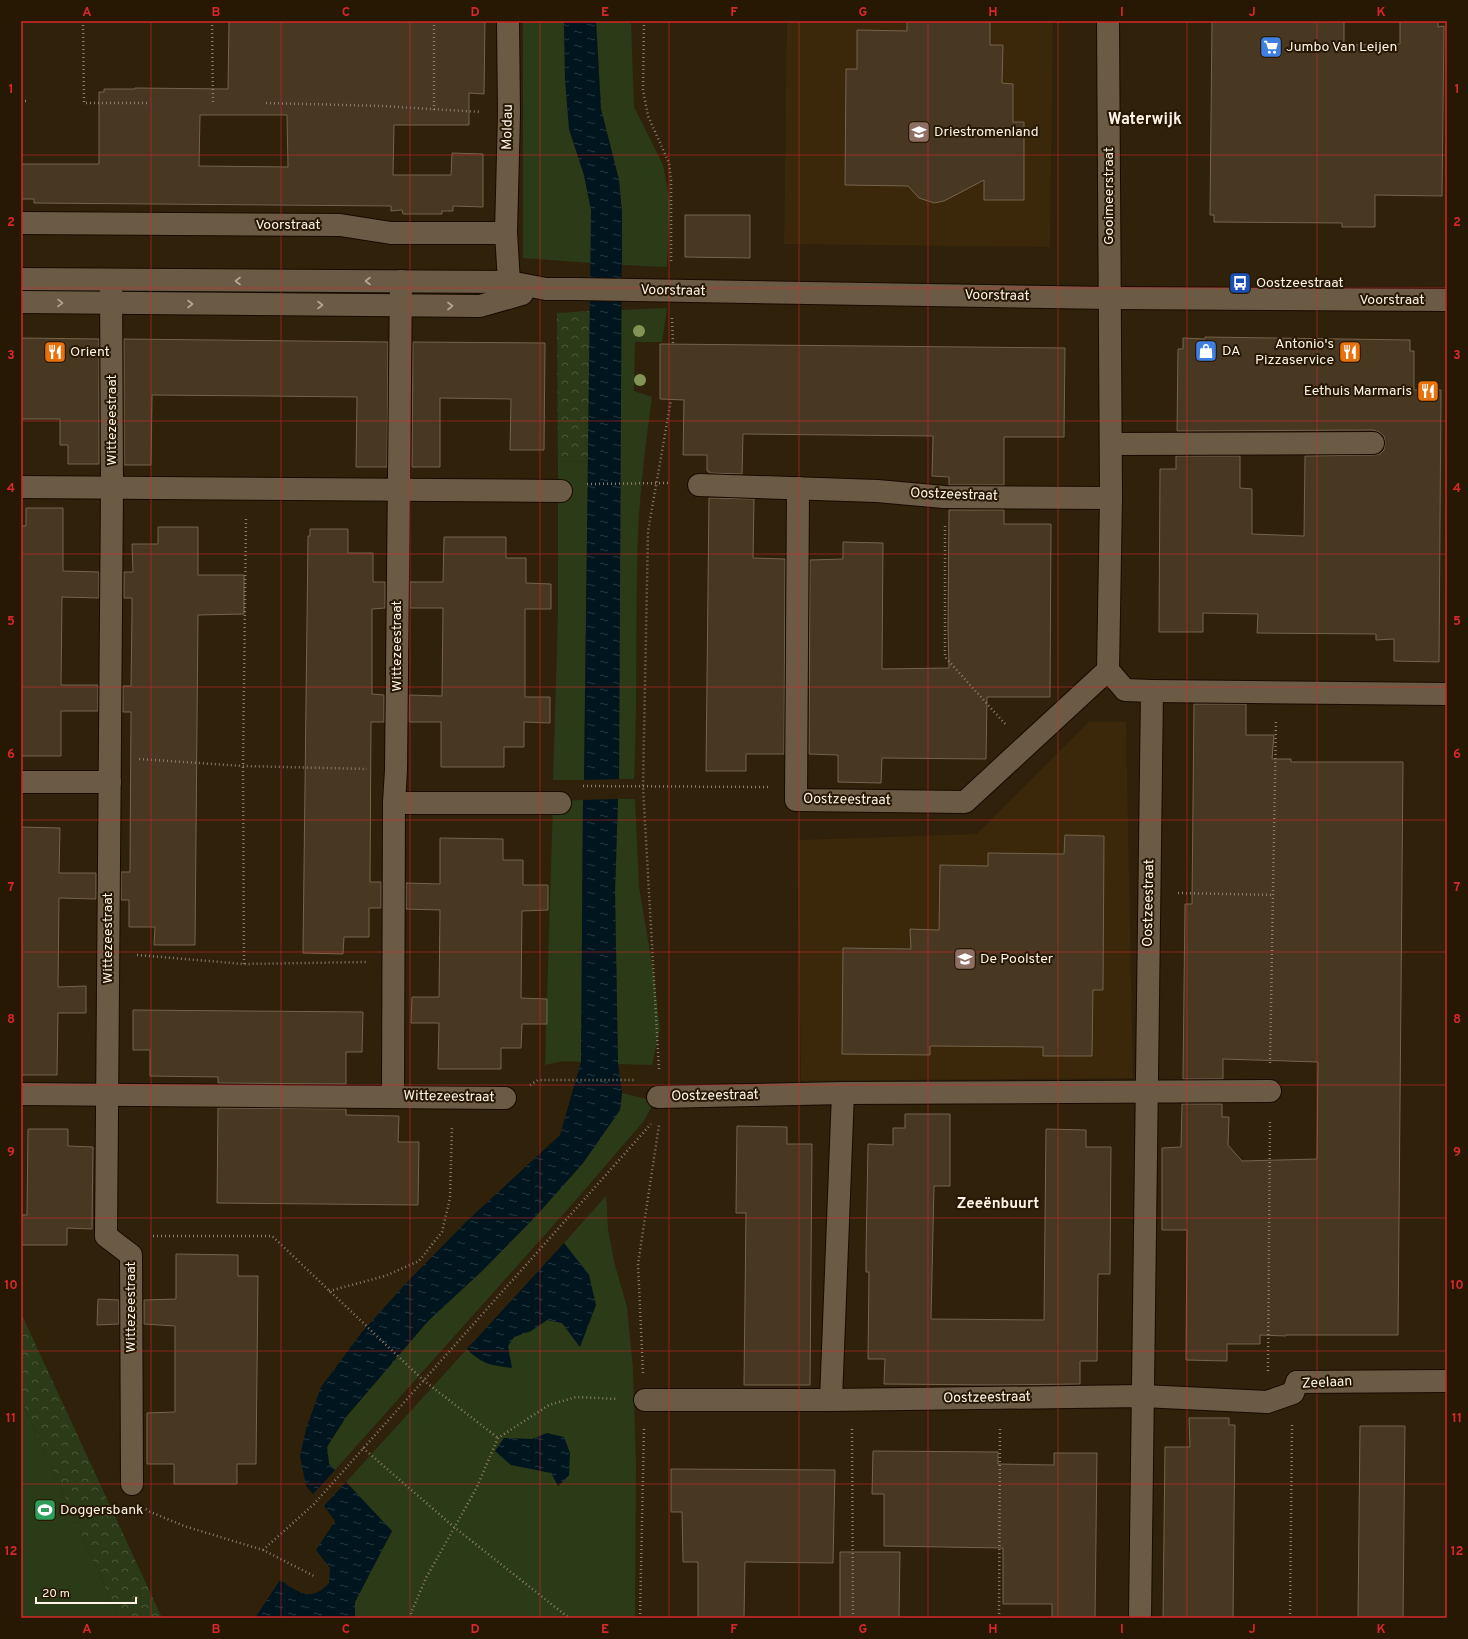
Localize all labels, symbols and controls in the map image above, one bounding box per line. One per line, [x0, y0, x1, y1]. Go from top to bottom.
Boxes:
text: A [82, 5, 92, 21]
text: B [212, 5, 221, 21]
text: C [342, 5, 350, 21]
text: D [470, 5, 480, 21]
text: E [601, 5, 609, 21]
text: F [730, 5, 738, 21]
text: G [859, 5, 868, 21]
text: H [988, 5, 998, 21]
text: I [1120, 5, 1124, 21]
text: J [1248, 5, 1256, 21]
text: K [1376, 5, 1386, 21]
supermarket icon: Jumbo Van Leijen [1258, 34, 1284, 60]
place label: Jumbo Van Leijen [1286, 39, 1397, 56]
text: 1 [8, 82, 14, 98]
text: 1 [1454, 82, 1460, 98]
street label: Moldau [499, 104, 517, 150]
district label: Waterwijk [1108, 110, 1182, 130]
school or university icon: Driestromenland [906, 119, 932, 145]
place label: Driestromenland [934, 124, 1039, 141]
street label: Gooimeerstraat [1101, 147, 1118, 245]
text: 2 [7, 215, 15, 231]
text: 2 [1453, 215, 1461, 231]
street label: Voorstraat [255, 217, 321, 234]
bus stop icon: Oostzeestraat [1227, 270, 1253, 296]
place label: Oostzeestraat [1256, 275, 1344, 292]
one-way arrow [235, 277, 241, 285]
one-way arrow [365, 277, 371, 285]
street label: Voorstraat [640, 282, 706, 300]
street label: Voorstraat [964, 287, 1030, 305]
street label: Voorstraat [1359, 292, 1425, 309]
one-way arrow [57, 299, 63, 307]
one-way arrow [187, 300, 193, 308]
one-way arrow [317, 301, 323, 309]
one-way arrow [447, 302, 453, 310]
place label: Antonio's Pizzaservice [1255, 336, 1334, 369]
shop icon: DA [1193, 338, 1219, 364]
restaurant icon: Orient [42, 339, 68, 365]
restaurant icon: Antonio's Pizzaservice [1337, 339, 1363, 365]
place label: DA [1222, 343, 1240, 360]
place label: Orient [70, 344, 110, 361]
text: 3 [7, 348, 15, 364]
text: 3 [1453, 348, 1461, 364]
street label: Wittezeestraat [104, 374, 121, 466]
restaurant icon: Eethuis Marmaris [1415, 378, 1441, 404]
place label: Eethuis Marmaris [1304, 383, 1412, 400]
text: 4 [7, 481, 15, 497]
text: 4 [1453, 481, 1461, 497]
street label: Oostzeestraat [910, 485, 998, 505]
street label: Wittezeestraat [389, 600, 406, 692]
text: 5 [7, 614, 15, 630]
text: 5 [1453, 614, 1461, 630]
text: 6 [7, 747, 15, 763]
text: 6 [1453, 747, 1461, 763]
street label: Oostzeestraat [803, 791, 891, 809]
street label: Oostzeestraat [1140, 859, 1158, 947]
text: 7 [8, 880, 15, 896]
text: 7 [1454, 880, 1461, 896]
street label: Wittezeestraat [100, 892, 117, 984]
school or university icon: De Poolster [952, 946, 978, 972]
place label: De Poolster [980, 951, 1054, 968]
text: 8 [7, 1012, 15, 1028]
text: 8 [1453, 1012, 1461, 1028]
street label: Oostzeestraat [671, 1087, 759, 1105]
street label: Wittezeestraat [403, 1088, 495, 1106]
text: 9 [7, 1145, 15, 1161]
text: 9 [1453, 1145, 1461, 1161]
district label: Zeeënbuurt [957, 1195, 1039, 1214]
street label: Wittezeestraat [123, 1261, 140, 1353]
text: 10 [4, 1278, 18, 1294]
text: 10 [1450, 1278, 1464, 1294]
street label: Zeelaan [1301, 1373, 1353, 1393]
street label: Oostzeestraat [943, 1389, 1031, 1407]
text: 11 [6, 1411, 16, 1427]
text: 11 [1452, 1411, 1462, 1427]
sports icon: Doggersbank [32, 1497, 58, 1523]
place label: Doggersbank [60, 1502, 144, 1519]
text: 12 [4, 1544, 18, 1560]
text: 12 [1450, 1544, 1464, 1560]
scale bar [36, 1579, 136, 1605]
text: 20 m [42, 1586, 70, 1602]
text: A [82, 1622, 92, 1638]
text: B [212, 1622, 221, 1638]
text: C [342, 1622, 350, 1638]
text: D [470, 1622, 480, 1638]
text: E [601, 1622, 609, 1638]
text: F [730, 1622, 738, 1638]
text: G [859, 1622, 868, 1638]
text: H [988, 1622, 998, 1638]
text: I [1120, 1622, 1124, 1638]
text: J [1248, 1622, 1256, 1638]
text: K [1376, 1622, 1386, 1638]

